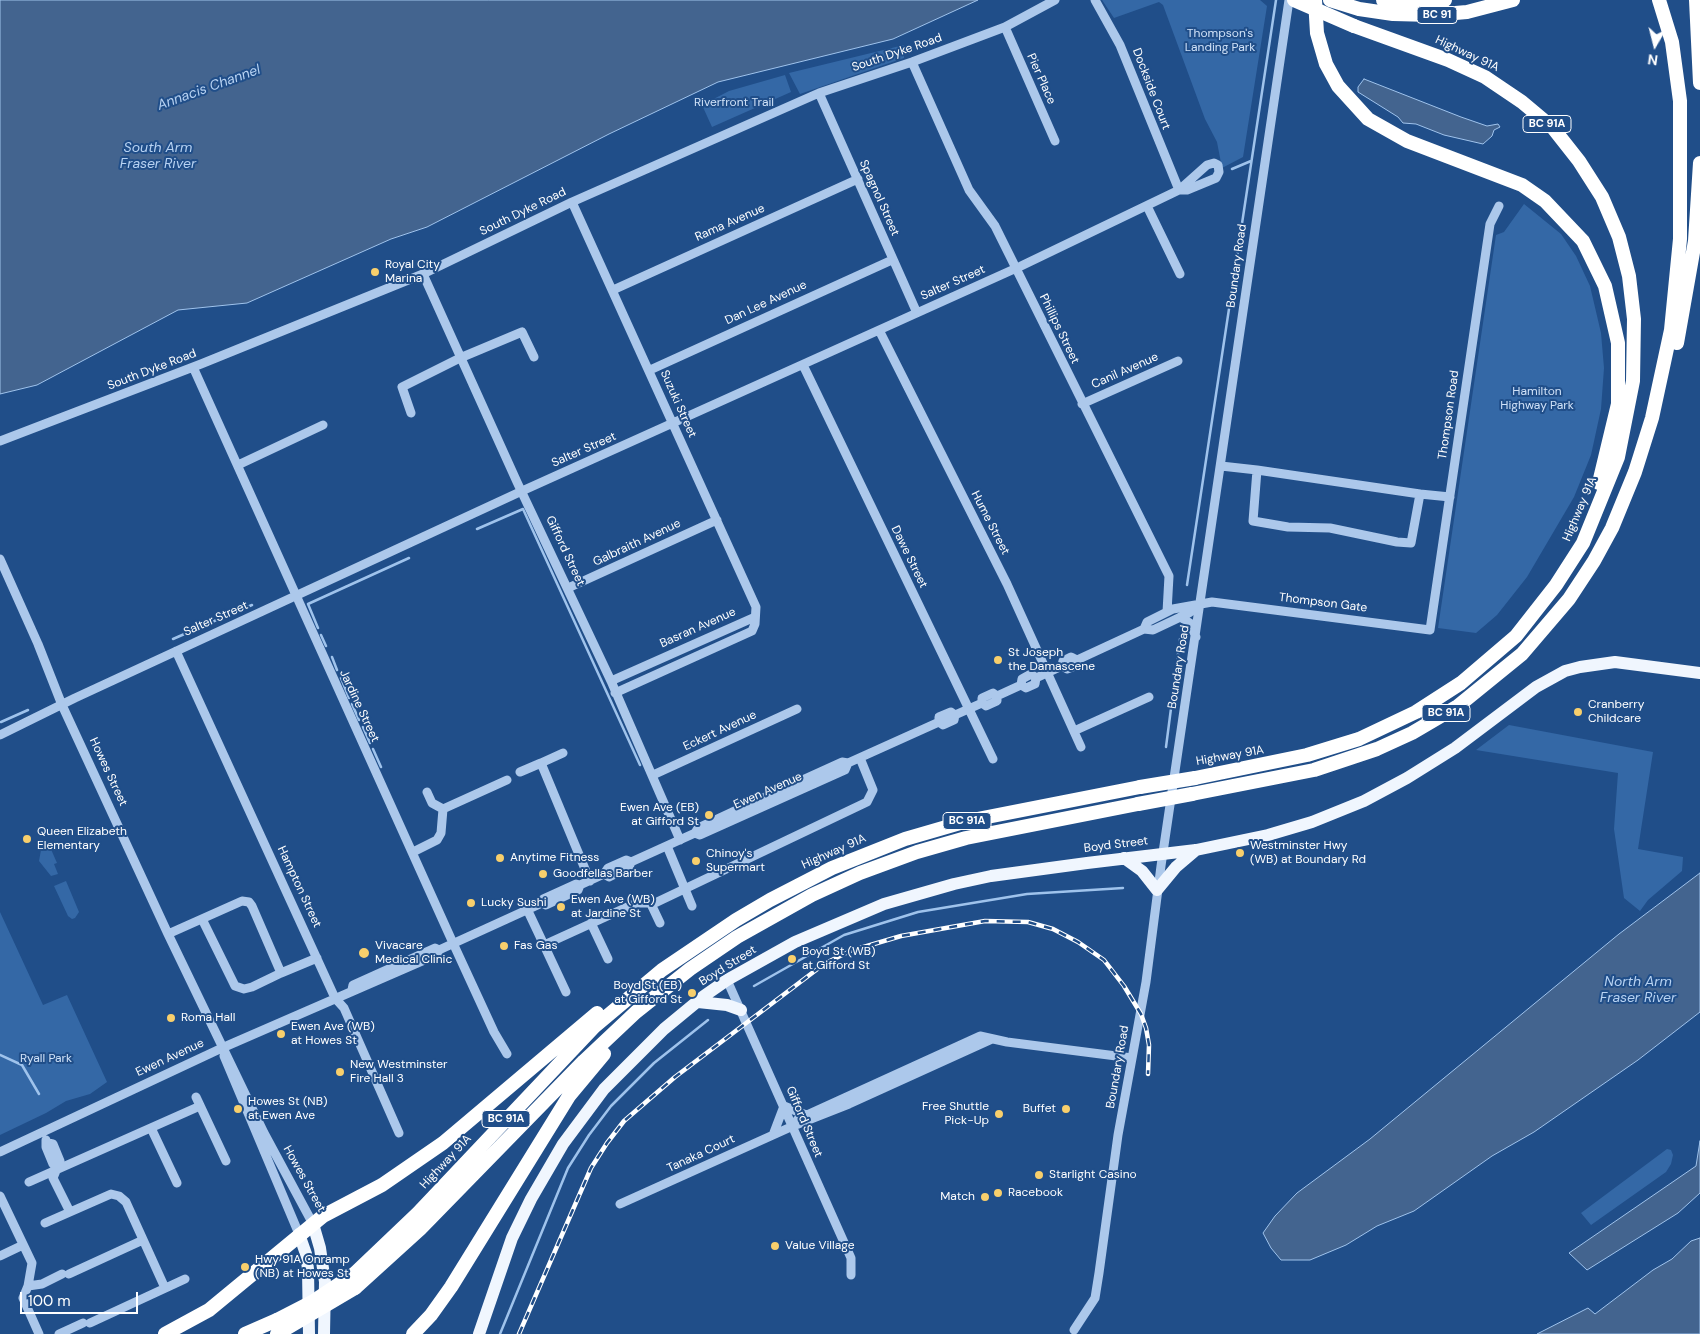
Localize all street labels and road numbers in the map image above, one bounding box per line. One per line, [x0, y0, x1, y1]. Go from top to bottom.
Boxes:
road number: BC 91 [1417, 6, 1457, 24]
street label: South Dyke Road [850, 31, 944, 75]
street label: Highway 91A [1433, 33, 1501, 75]
street label: Dockside Court [1129, 46, 1173, 132]
street label: Pier Place [1023, 51, 1059, 107]
road number: BC 91A [1523, 116, 1571, 132]
street label: Spagnol Street [856, 158, 902, 238]
street label: South Dyke Road [477, 185, 569, 239]
street label: Rama Avenue [693, 201, 767, 245]
street label: Boundary Road [1224, 223, 1250, 309]
street label: Salter Street [918, 262, 988, 304]
street label: Dan Lee Avenue [723, 278, 809, 328]
street label: Phillips Street [1036, 292, 1082, 366]
street label: South Dyke Road [105, 346, 199, 394]
street label: Canil Avenue [1089, 350, 1161, 392]
street label: Suzuki Street [657, 368, 699, 440]
street label: Thompson Road [1436, 369, 1462, 461]
street label: Salter Street [549, 429, 619, 471]
street label: Highway 91A [1560, 475, 1600, 543]
street label: Hume Street [968, 489, 1012, 557]
street label: Gifford Street [542, 514, 588, 588]
street label: Galbraith Avenue [591, 516, 683, 570]
street label: Dawe Street [888, 523, 930, 591]
street label: Thompson Gate [1278, 590, 1368, 616]
street label: Salter Street [181, 598, 251, 640]
street label: Basran Avenue [658, 605, 738, 651]
street label: Boundary Road [1165, 624, 1193, 710]
street label: Jardine Street [336, 668, 382, 744]
road number: BC 91A [1422, 704, 1470, 721]
street label: Eckert Avenue [681, 708, 759, 754]
street label: Howes Street [86, 735, 130, 809]
street label: Highway 91A [1195, 743, 1265, 769]
street label: Ewen Avenue [732, 769, 804, 813]
road number: BC 91A [943, 812, 991, 829]
street label: Highway 91A [800, 831, 868, 873]
street label: Boyd Street [1083, 834, 1149, 856]
street label: Hampton Street [274, 844, 324, 930]
street label: Boyd Street [697, 943, 759, 989]
street label: Boundary Road [1104, 1024, 1132, 1110]
street label: Ewen Avenue [134, 1036, 206, 1080]
street label: Gifford Street [783, 1084, 825, 1160]
road number: BC 91A [482, 1110, 530, 1128]
street label: Highway 91A [417, 1132, 475, 1192]
street label: Tanaka Court [665, 1132, 737, 1176]
street label: Howes Street [280, 1143, 328, 1215]

